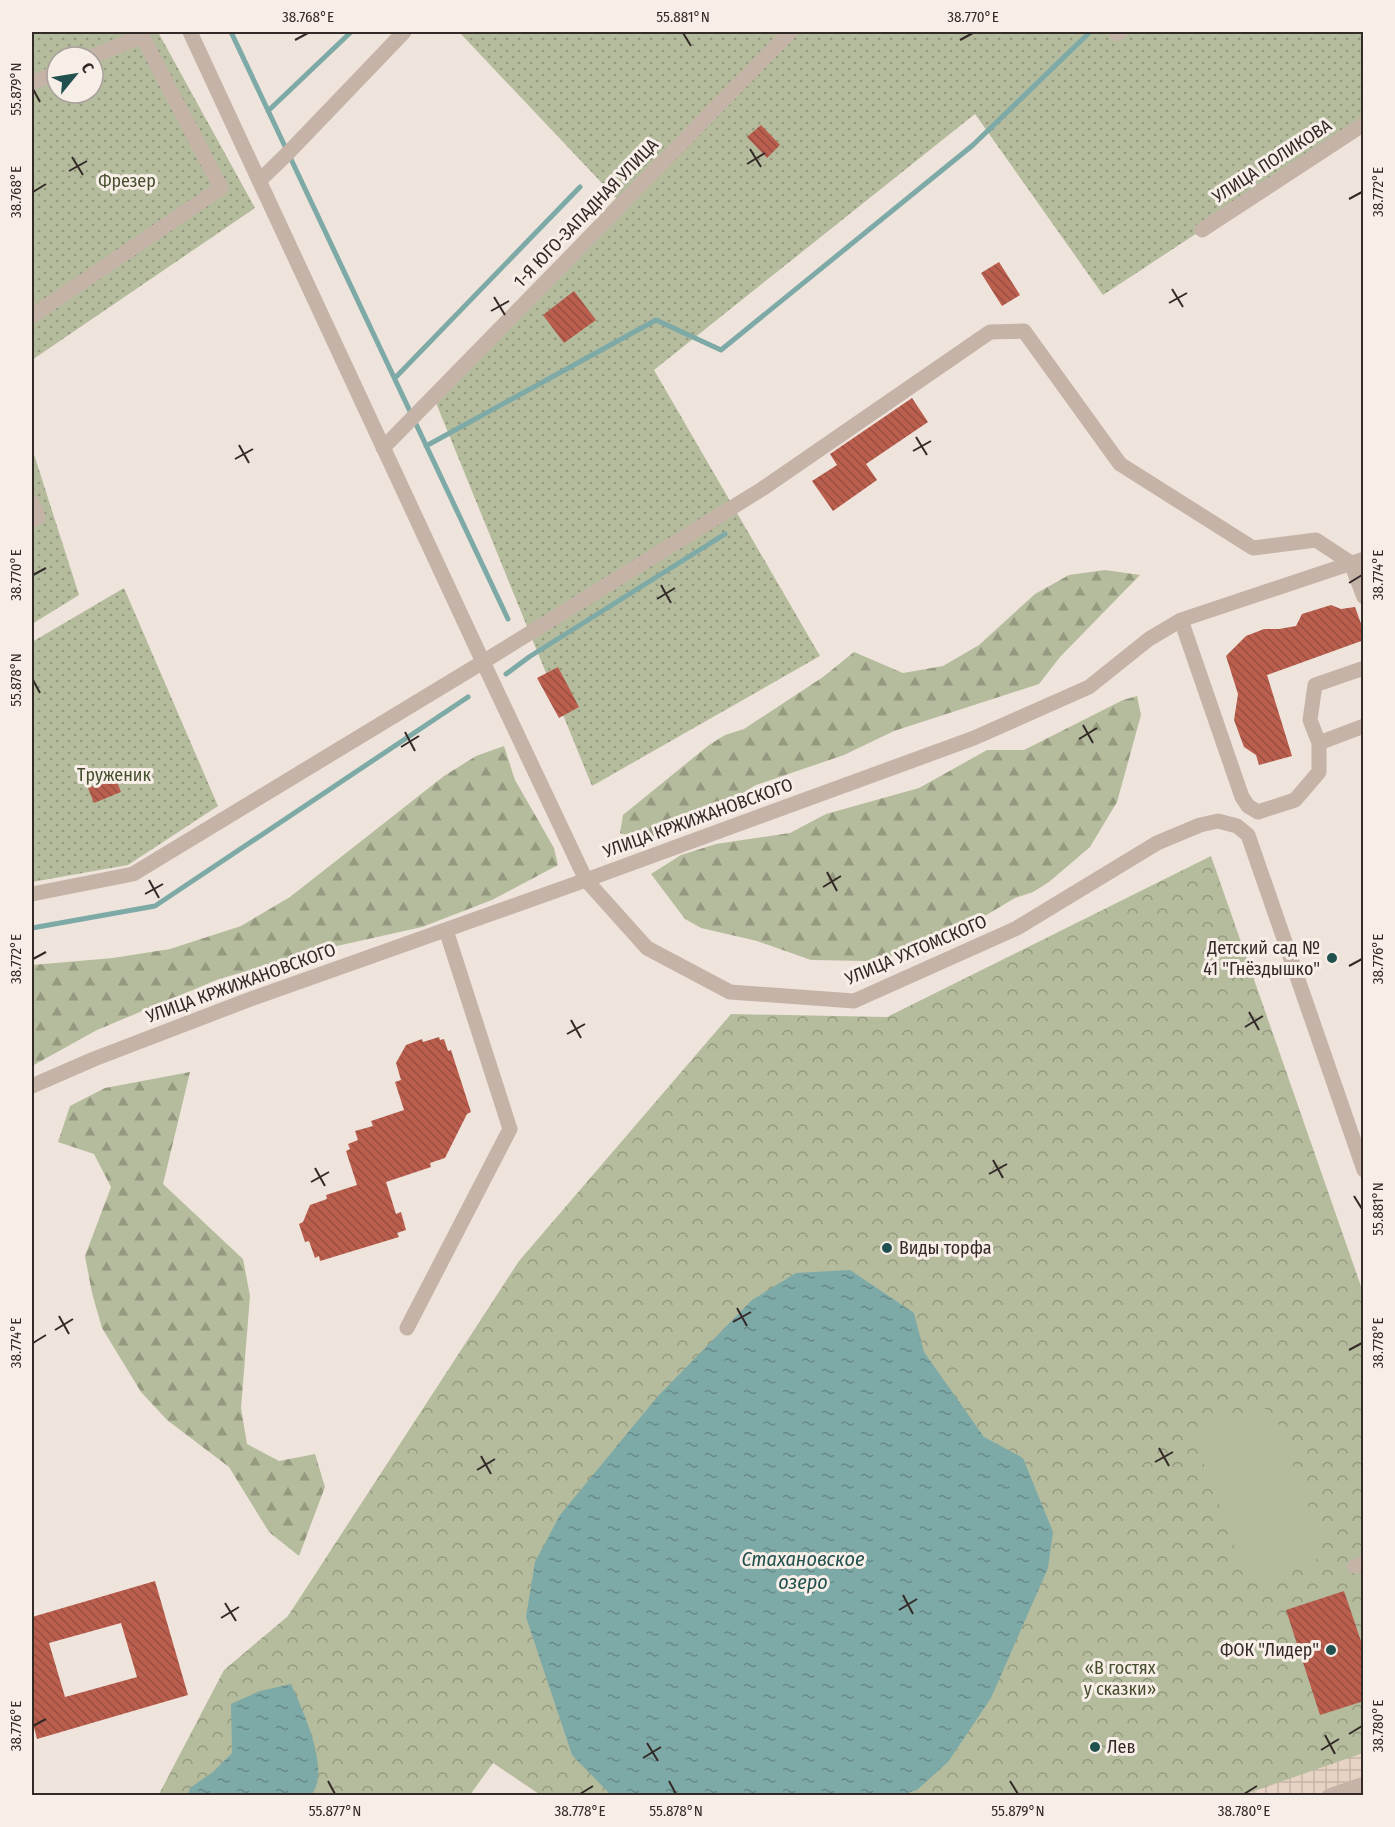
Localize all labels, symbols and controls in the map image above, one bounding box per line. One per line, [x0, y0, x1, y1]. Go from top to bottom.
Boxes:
text: 38.768°E [282, 8, 334, 26]
text: 55.881°N [656, 8, 710, 26]
text: 38.770°E [947, 8, 999, 26]
north arrow [45, 45, 105, 105]
text: С [77, 59, 98, 77]
text: 55.879°N [7, 62, 25, 116]
street label: УЛИЦА ПОЛИКОВА [1207, 114, 1336, 208]
street label: 1-Я ЮГО-ЗАПАДНАЯ УЛИЦА [509, 133, 663, 292]
text: 38.768°E [7, 166, 25, 218]
text: 38.772°E [1369, 167, 1387, 217]
park label: Фрезер [98, 170, 156, 192]
text: 38.770°E [7, 549, 25, 601]
text: 38.774°E [1369, 550, 1387, 600]
text: 55.878°N [7, 653, 25, 707]
park label: Труженик [77, 764, 151, 786]
street label: УЛИЦА КРЖИЖАНОВСКОГО [599, 773, 796, 863]
street label: УЛИЦА УХТОМСКОГО [841, 910, 990, 990]
text: 38.772°E [7, 934, 25, 984]
text: 38.776°E [1369, 934, 1387, 984]
place label: Детский сад № 41 "Гнёздышко" [1203, 937, 1320, 980]
street label: УЛИЦА КРЖИЖАНОВСКОГО [142, 938, 339, 1028]
marker: Детский сад № 41 "Гнёздышко" [1325, 951, 1339, 965]
text: 55.881°N [1369, 1182, 1387, 1236]
place label: Виды торфа [899, 1237, 992, 1259]
marker: Виды торфа [880, 1241, 894, 1255]
text: 38.774°E [7, 1318, 25, 1368]
text: 38.778°E [1369, 1318, 1387, 1368]
water label: Стахановское озеро [741, 1547, 865, 1594]
place label: ФОК "Лидер" [1220, 1639, 1319, 1661]
marker: ФОК "Лидер" [1324, 1643, 1338, 1657]
park label: «В гостях у сказки» [1084, 1657, 1156, 1700]
text: 38.780°E [1369, 1700, 1387, 1752]
text: 38.776°E [7, 1701, 25, 1751]
place label: Лев [1107, 1736, 1136, 1758]
marker: Лев [1088, 1740, 1102, 1754]
text: 55.877°N [309, 1802, 361, 1820]
text: 38.778°E [555, 1802, 605, 1820]
text: 55.878°N [649, 1802, 703, 1820]
text: 55.879°N [991, 1802, 1045, 1820]
text: 38.780°E [1218, 1802, 1270, 1820]

